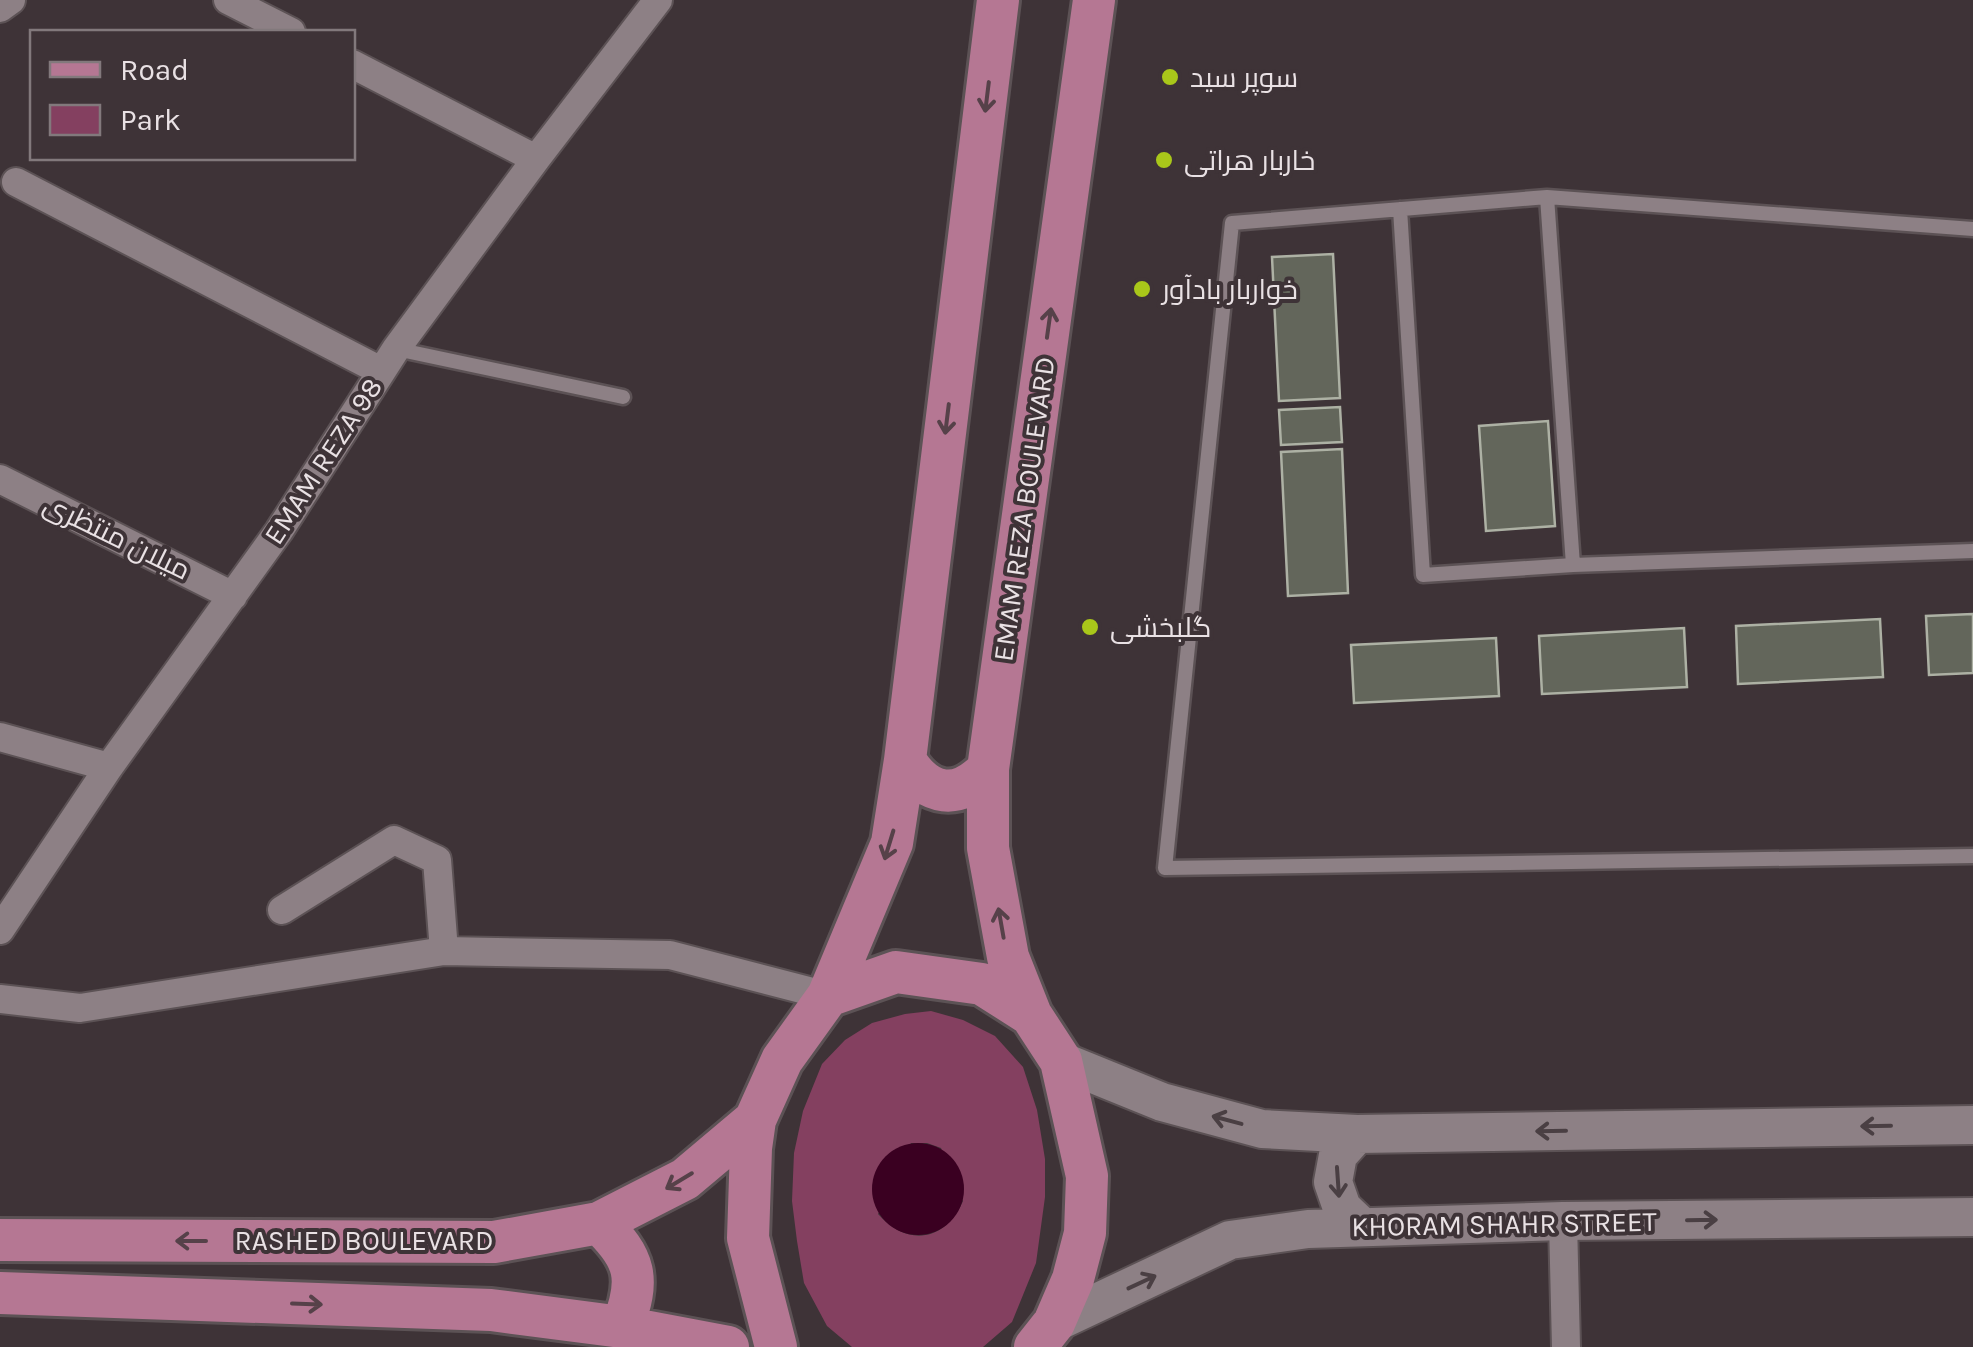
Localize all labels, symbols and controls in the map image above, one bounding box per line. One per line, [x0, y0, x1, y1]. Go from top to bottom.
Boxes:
legend [30, 30, 355, 160]
text: Road [120, 52, 189, 88]
place label: سوپر سید [1190, 61, 1298, 96]
marker: سوپر سید [1159, 66, 1181, 88]
one-way arrow [977, 80, 995, 112]
text: Park [120, 102, 181, 138]
place label: خاربار هراتی [1184, 144, 1315, 177]
marker: خاربار هراتی [1153, 149, 1175, 171]
place label: خواربار بادآور [1160, 273, 1298, 306]
marker: خواربار بادآور [1131, 278, 1153, 300]
one-way arrow [1041, 307, 1059, 340]
street label: EMAM REZA BOULEVARD [986, 355, 1062, 663]
street label: EMAM REZA 98 [257, 372, 389, 550]
one-way arrow [937, 403, 956, 435]
street label: میلان منتظری [38, 487, 196, 587]
place label: گلبخشی [1110, 611, 1211, 644]
marker: گلبخشی [1079, 616, 1101, 638]
one-way arrow [879, 829, 897, 860]
one-way arrow [991, 907, 1010, 939]
one-way arrow [1212, 1109, 1243, 1128]
one-way arrow [1860, 1117, 1892, 1136]
one-way arrow [1535, 1122, 1567, 1141]
one-way arrow [1328, 1165, 1347, 1198]
one-way arrow [665, 1171, 694, 1191]
street label: KHORAM SHAHR STREET [1351, 1205, 1657, 1243]
one-way arrow [1686, 1210, 1718, 1229]
street label: RASHED BOULEVARD [235, 1224, 493, 1257]
one-way arrow [176, 1232, 208, 1250]
one-way arrow [1126, 1271, 1156, 1290]
one-way arrow [291, 1294, 323, 1313]

